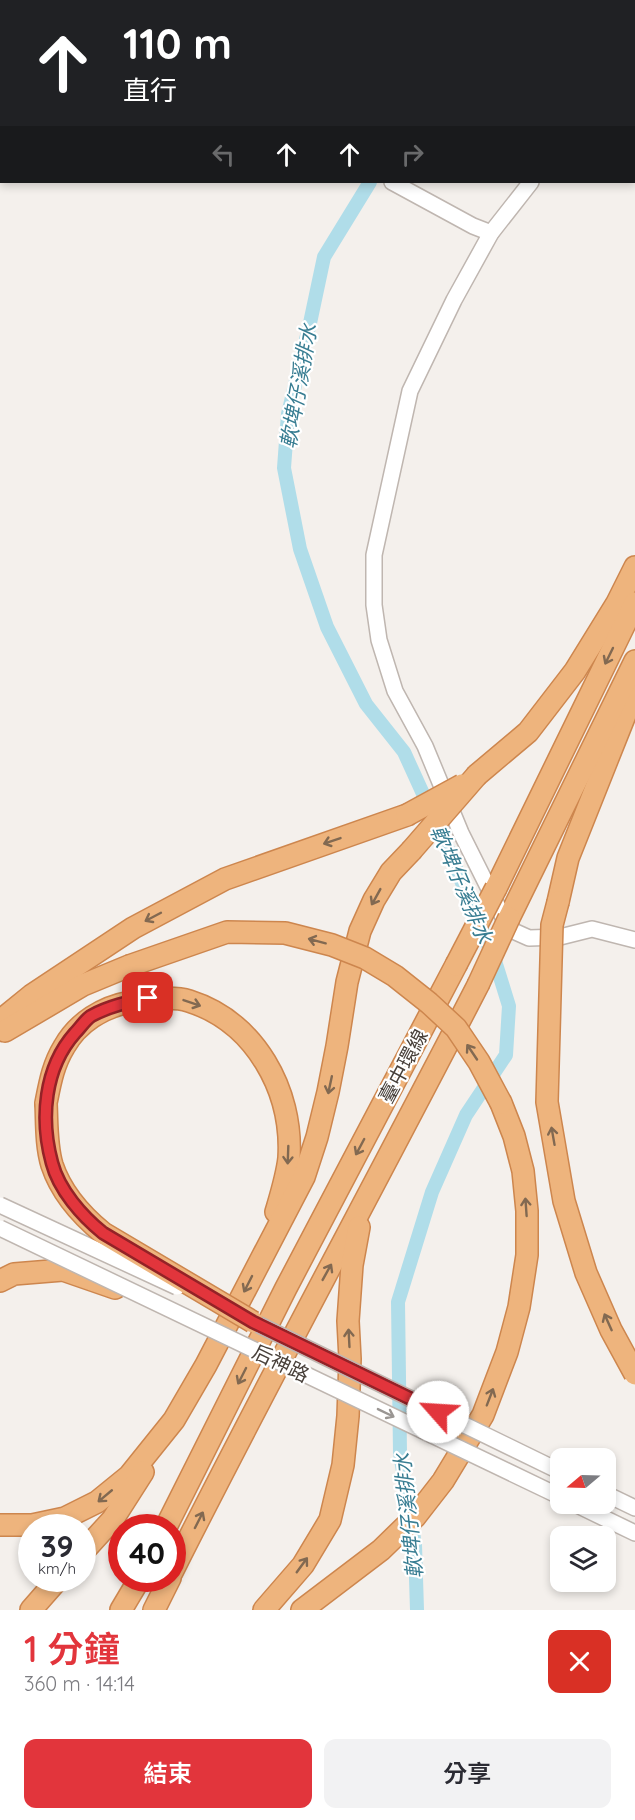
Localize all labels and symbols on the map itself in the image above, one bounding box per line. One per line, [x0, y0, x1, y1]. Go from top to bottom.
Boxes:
water label: 軟埤仔溪排水 [274, 321, 322, 450]
one-way arrow [603, 646, 615, 664]
water label: 軟埤仔溪排水 [425, 821, 499, 948]
one-way arrow [323, 837, 341, 848]
one-way arrow [370, 888, 382, 905]
one-way arrow [144, 912, 162, 923]
one-way arrow [308, 935, 327, 946]
pin [122, 972, 173, 1023]
one-way arrow [182, 999, 201, 1010]
street label: 臺中環線 [373, 1025, 433, 1107]
one-way arrow [466, 1045, 478, 1061]
one-way arrow [323, 1075, 335, 1094]
one-way arrow [547, 1126, 558, 1146]
one-way arrow [354, 1137, 365, 1155]
one-way arrow [282, 1145, 293, 1165]
one-way arrow [520, 1198, 531, 1218]
one-way arrow [322, 1264, 333, 1282]
one-way arrow [241, 1274, 253, 1292]
one-way arrow [601, 1313, 612, 1331]
one-way arrow [344, 1329, 355, 1349]
street label: 后神路 [249, 1339, 313, 1387]
one-way arrow [235, 1366, 247, 1384]
position arrow [406, 1380, 470, 1444]
one-way arrow [486, 1388, 497, 1407]
one-way arrow [377, 1408, 395, 1420]
north arrow [550, 1448, 616, 1514]
water label: 軟埤仔溪排水 [388, 1451, 428, 1580]
one-way arrow [97, 1489, 113, 1502]
one-way arrow [193, 1511, 205, 1529]
speed limit sign: 40 [108, 1514, 186, 1592]
one-way arrow [296, 1558, 308, 1574]

